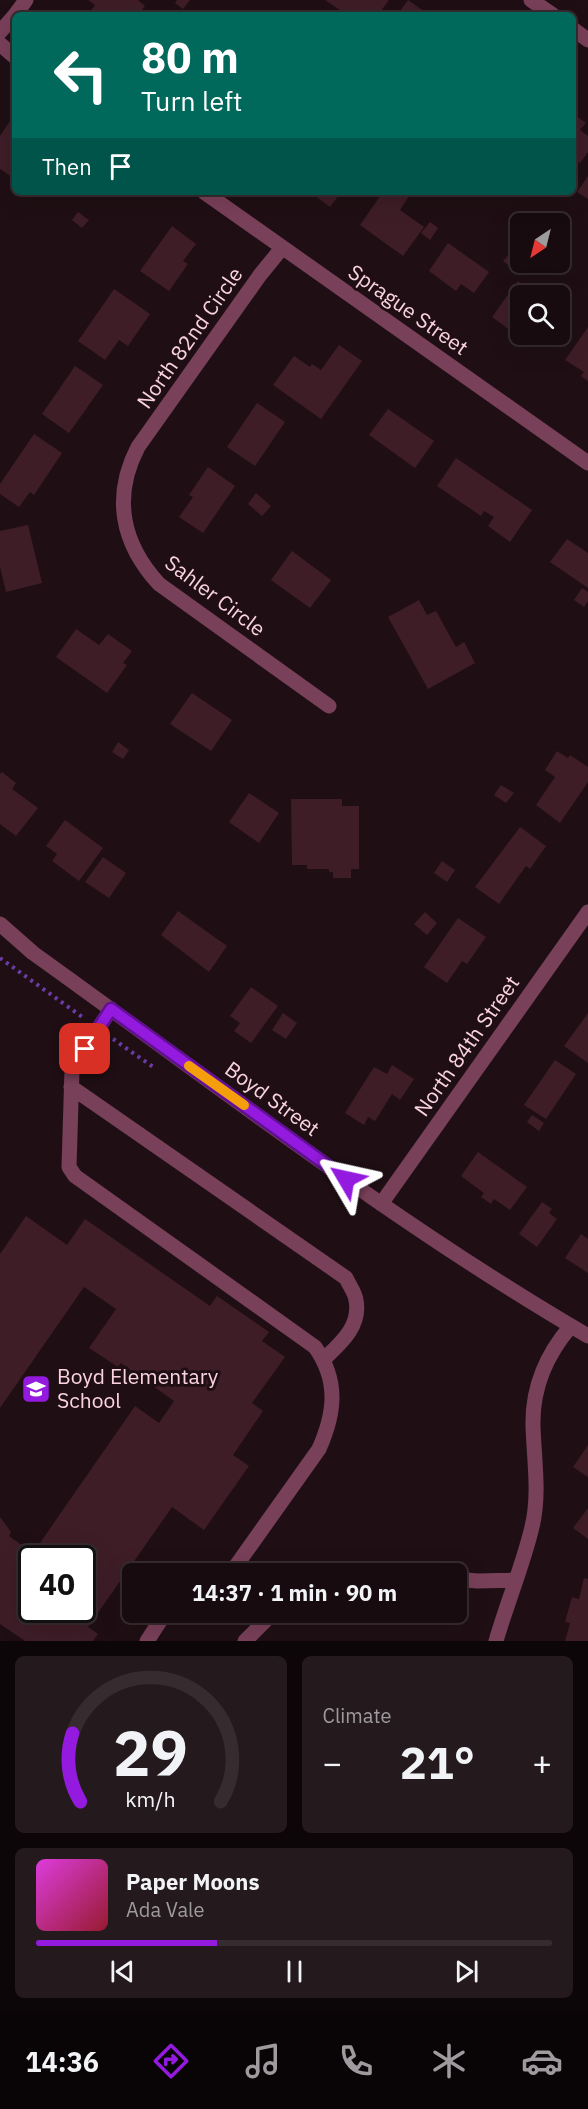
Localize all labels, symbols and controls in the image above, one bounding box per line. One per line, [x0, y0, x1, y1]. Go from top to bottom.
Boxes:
text: 80 m [141, 30, 239, 85]
icon: left [42, 36, 120, 114]
text: Turn left [141, 83, 242, 118]
icon: arrive [104, 150, 137, 183]
text: Then [42, 152, 92, 181]
north arrow [510, 213, 570, 273]
map controls [510, 213, 570, 345]
street label: Sprague Street [343, 257, 474, 361]
street label: North 82nd Circle [130, 261, 248, 414]
button: search [510, 285, 570, 345]
street label: Sahler Circle [160, 548, 272, 642]
street label: North 84th Street [407, 970, 525, 1121]
pin [59, 1023, 110, 1074]
icon: arrive [68, 1032, 101, 1065]
street label: Boyd Street [220, 1054, 326, 1142]
position arrow [314, 1147, 378, 1211]
place label: Boyd Elementary School [57, 1362, 219, 1414]
school or university icon: Boyd Elementary School [20, 1373, 52, 1405]
speed limit sign: 40 [18, 1545, 96, 1623]
text: 14:37 · 1 min · 90 m [192, 1578, 397, 1607]
text: Climate [323, 1702, 391, 1729]
text: 29 [113, 1712, 188, 1793]
text: 21° [400, 1733, 475, 1791]
text: − [323, 1741, 342, 1784]
text: + [532, 1741, 552, 1784]
text: km/h [126, 1785, 176, 1813]
text: Paper Moons [126, 1867, 259, 1896]
text: Ada Vale [126, 1896, 205, 1923]
icon: previous [106, 1955, 139, 1988]
icon: pause [278, 1955, 311, 1988]
icon: next [450, 1955, 483, 1988]
icon: directions [150, 2040, 192, 2082]
icon: music [242, 2040, 284, 2082]
icon: phone [335, 2040, 377, 2082]
icon: climate [428, 2040, 470, 2082]
icon: car [521, 2040, 563, 2082]
text: 14:36 [25, 2044, 99, 2079]

